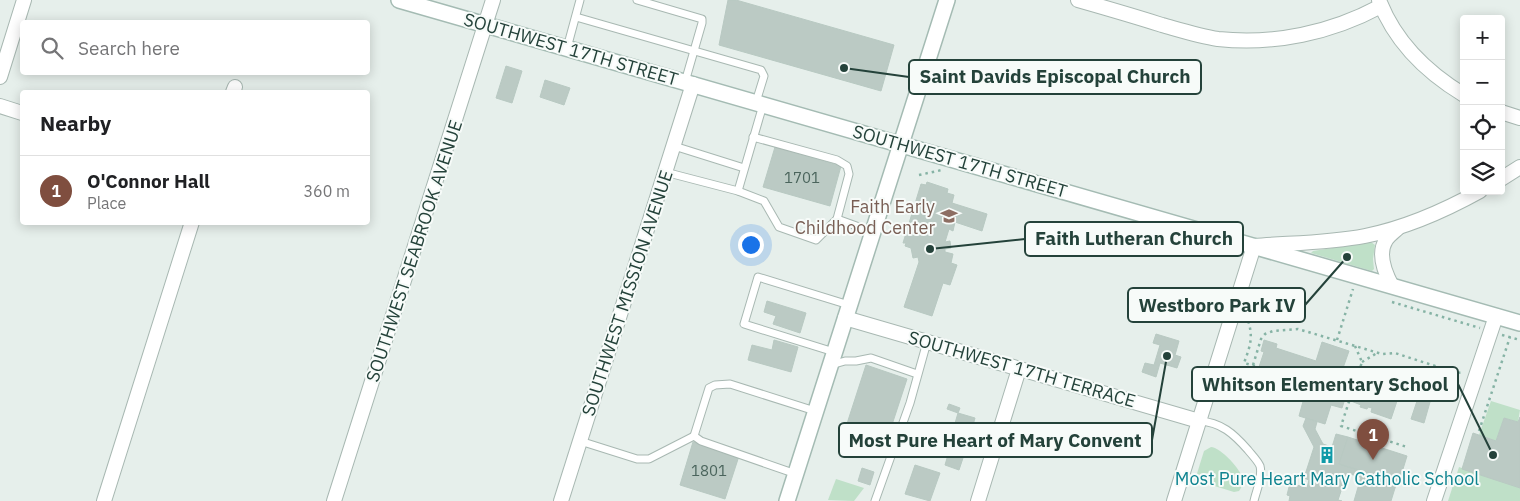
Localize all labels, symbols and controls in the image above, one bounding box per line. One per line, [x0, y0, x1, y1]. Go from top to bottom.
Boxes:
street label: SOUTHWEST 17TH STREET [461, 7, 681, 91]
map controls [1460, 15, 1505, 195]
button: + [1460, 15, 1505, 60]
search box [20, 20, 370, 75]
icon: search [38, 34, 66, 62]
text: Search here [78, 36, 180, 60]
callout: Saint Davids Episcopal Church [909, 60, 1201, 94]
button: − [1460, 60, 1505, 105]
text: Saint Davids Episcopal Church [919, 64, 1191, 88]
button: locate [1460, 105, 1505, 150]
text: Nearby [40, 109, 111, 137]
street label: SOUTHWEST SEABROOK AVENUE [361, 117, 467, 385]
street label: SOUTHWEST 17TH STREET [850, 119, 1070, 203]
button: layers [1460, 150, 1505, 195]
street label: SOUTHWEST MISSION AVENUE [576, 167, 678, 419]
house number: 1701 [784, 168, 820, 187]
text: O'Connor Hall [87, 169, 210, 193]
text: 1 [51, 181, 61, 201]
text: 360 m [303, 181, 350, 201]
text: Place [87, 193, 126, 213]
place label: Faith Early Childhood Center [795, 195, 935, 239]
school or university icon: Faith Early Childhood Center [939, 206, 959, 226]
callout: Faith Lutheran Church [1025, 222, 1243, 256]
text: Faith Lutheran Church [1035, 226, 1233, 250]
your location [738, 232, 764, 258]
callout: Westboro Park IV [1128, 288, 1305, 322]
text: Westboro Park IV [1138, 293, 1296, 317]
street label: SOUTHWEST 17TH TERRACE [906, 326, 1138, 412]
callout: Whitson Elementary School [1192, 367, 1458, 401]
text: Whitson Elementary School [1202, 372, 1448, 396]
pin: 1 [1357, 419, 1389, 460]
callout: Most Pure Heart of Mary Convent [839, 423, 1152, 457]
text: Most Pure Heart of Mary Convent [848, 428, 1142, 452]
building icon: Most Pure Heart Mary Catholic School [1317, 445, 1337, 465]
house number: 1801 [691, 461, 727, 480]
place label: Most Pure Heart Mary Catholic School [1175, 467, 1479, 490]

